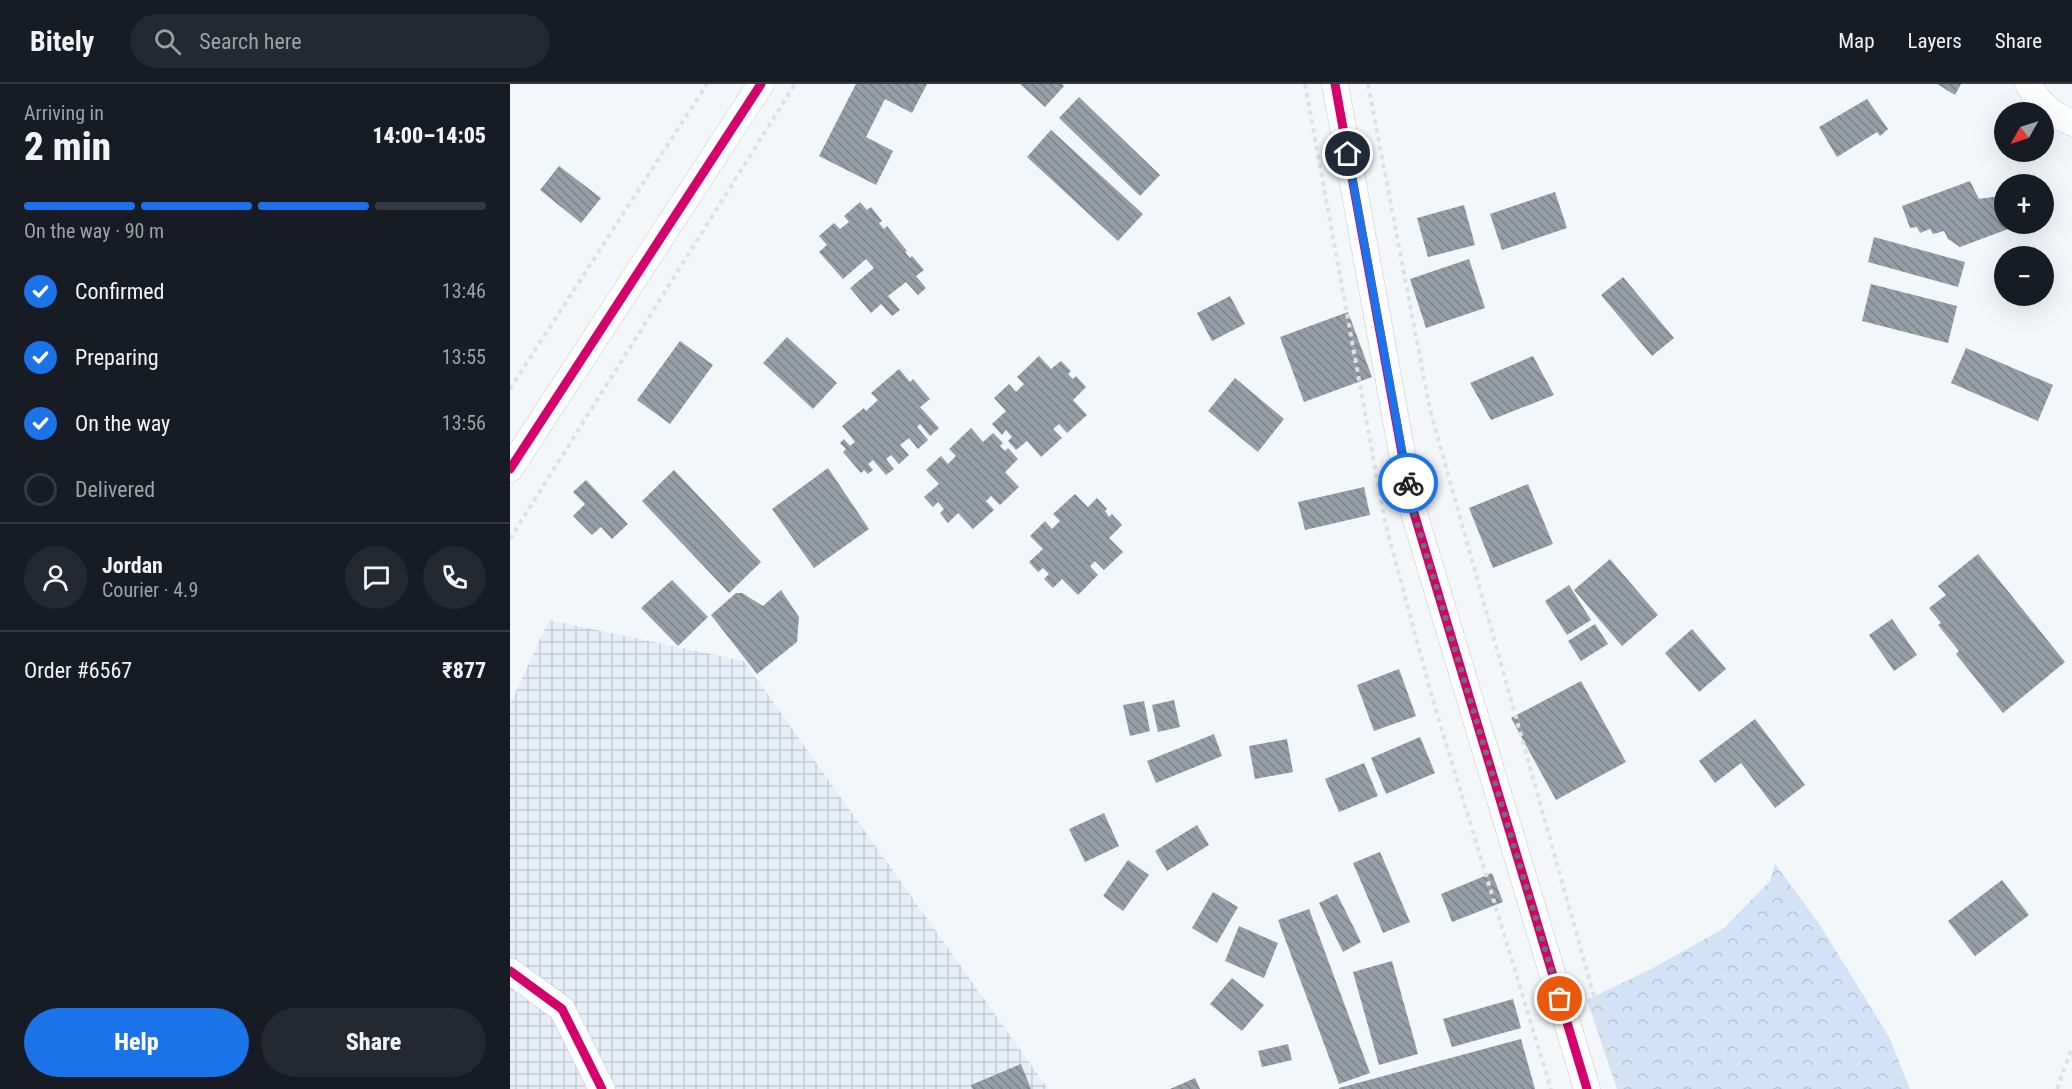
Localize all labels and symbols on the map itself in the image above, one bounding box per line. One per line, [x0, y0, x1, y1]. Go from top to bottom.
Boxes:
north arrow [1994, 102, 2054, 162]
pin [1322, 128, 1373, 179]
courier [1378, 453, 1438, 513]
pin [1534, 973, 1585, 1024]

